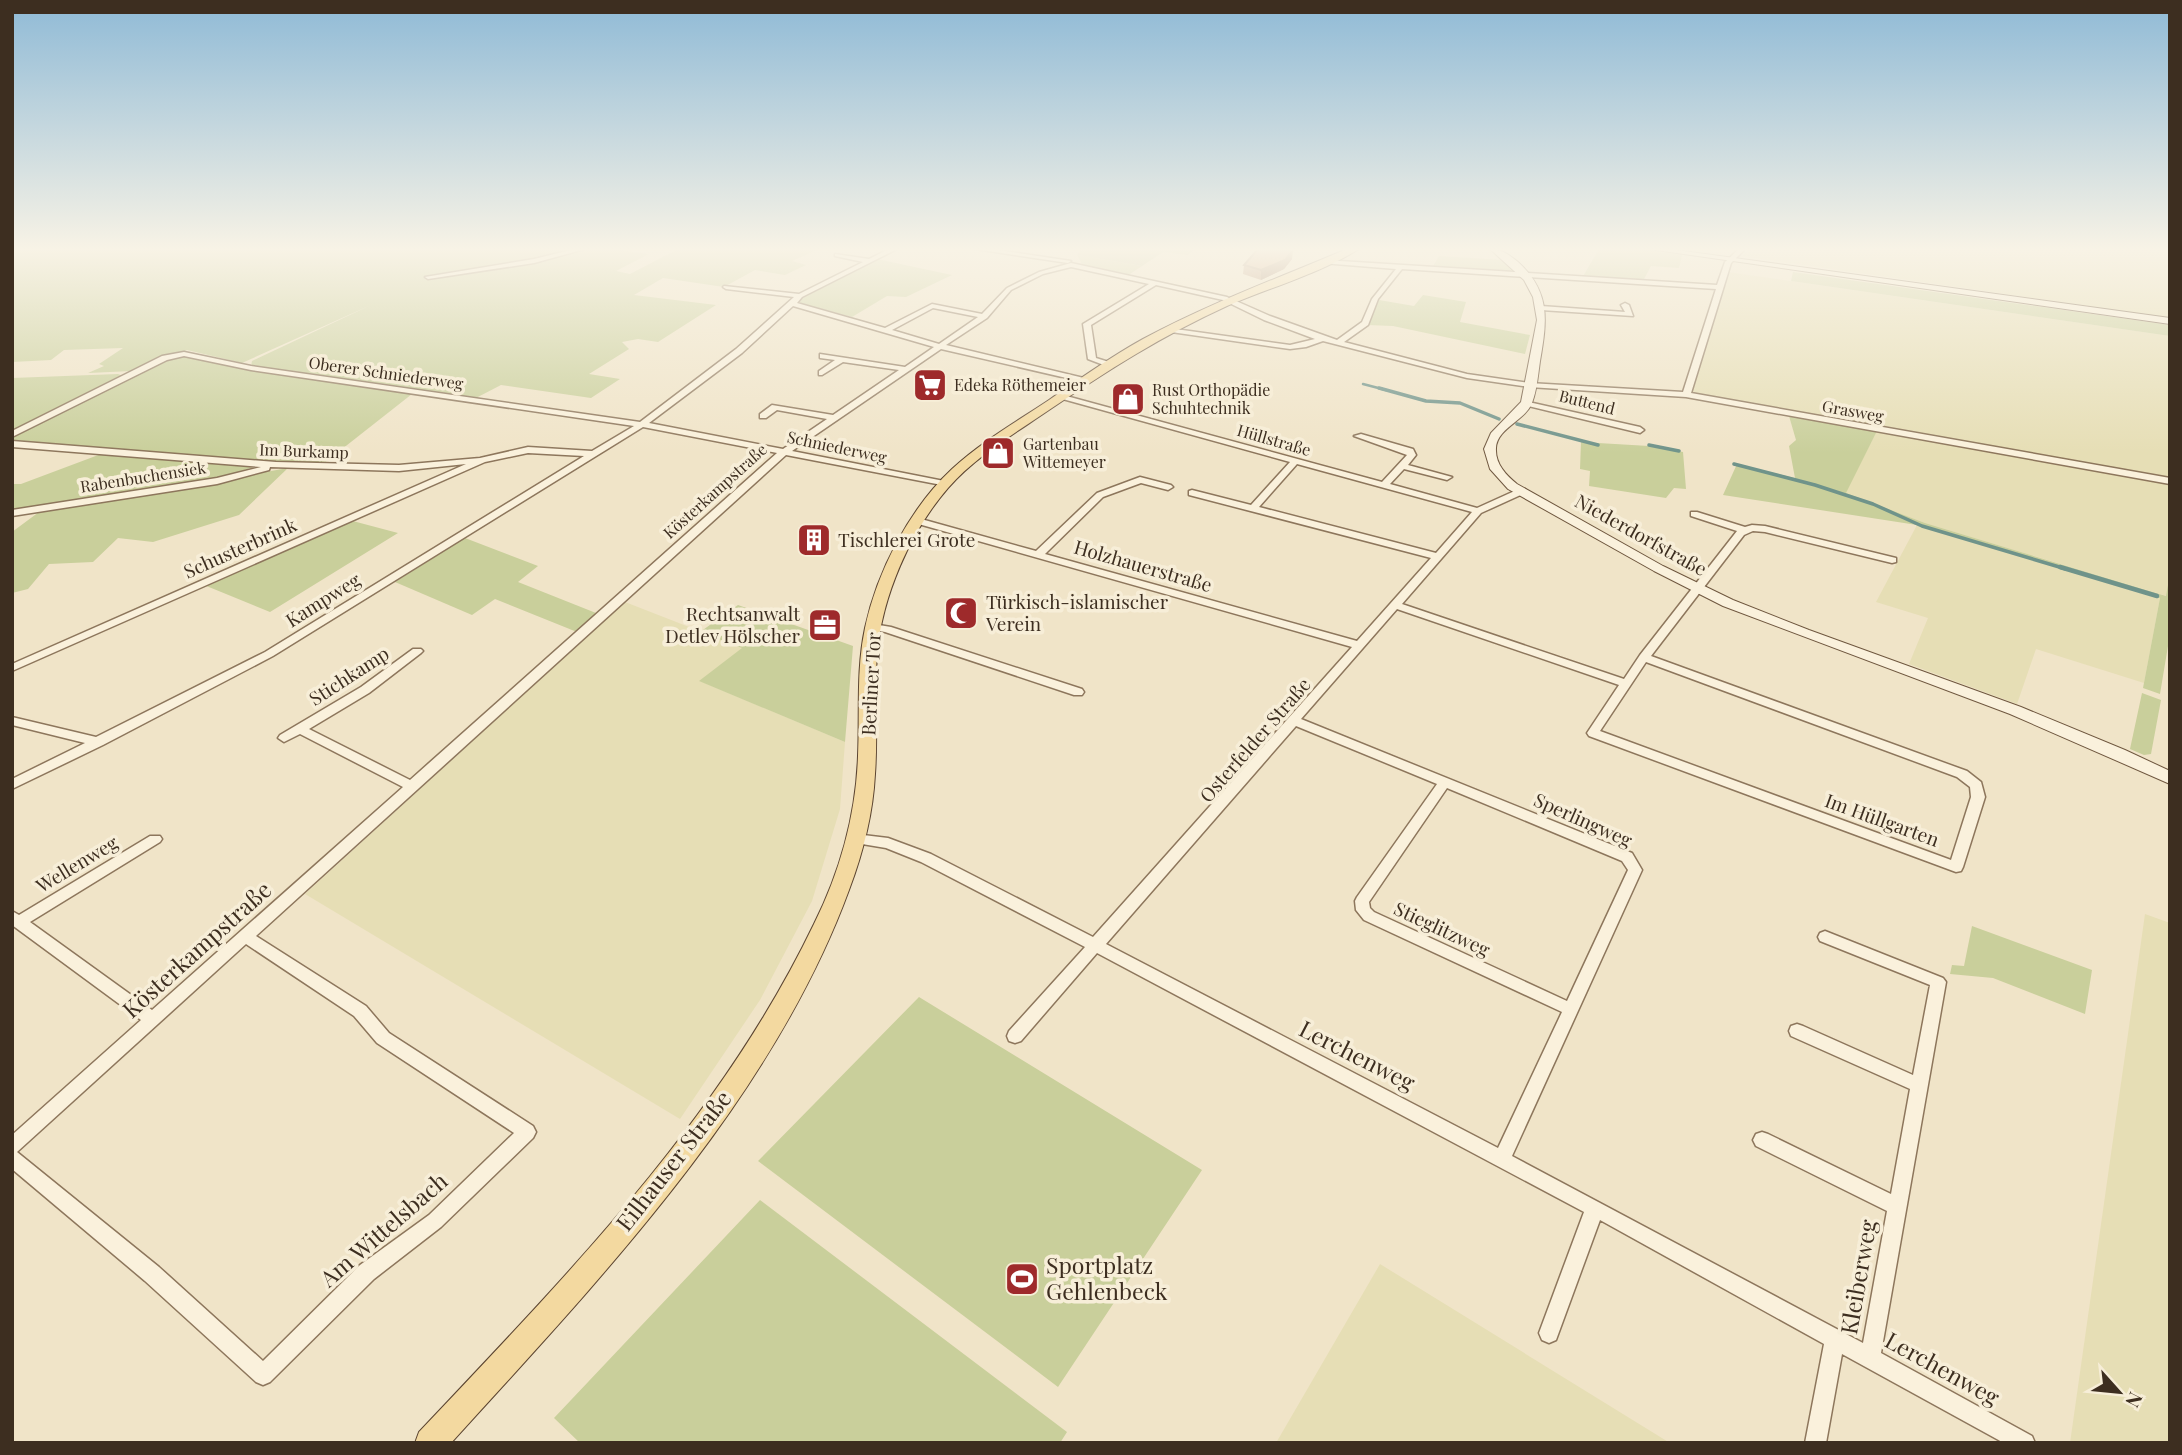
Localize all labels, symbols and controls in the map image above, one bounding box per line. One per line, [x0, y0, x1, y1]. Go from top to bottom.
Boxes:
street label: Oberer Schniederweg [307, 351, 465, 394]
supermarket icon: Edeka Röthemeier [911, 366, 949, 404]
place label: Edeka Röthemeier [954, 374, 1086, 395]
place label: Rust Orthopädie Schuhtechnik [1152, 379, 1270, 418]
shop icon: Rust Orthopädie Schuhtechnik [1109, 380, 1147, 418]
street label: Buttend [1557, 384, 1617, 419]
street label: Grasweg [1821, 395, 1886, 426]
street label: Hüllstraße [1235, 419, 1313, 460]
street label: Schniederweg [785, 426, 889, 467]
place label: Gartenbau Wittemeyer [1022, 433, 1106, 472]
shop icon: Gartenbau Wittemeyer [979, 434, 1017, 472]
street label: Im Burkamp [259, 438, 349, 463]
street label: Kösterkampstraße [658, 439, 771, 543]
street label: Rabenbuchensiek [79, 456, 207, 497]
street label: Niederdorfstraße [1571, 487, 1712, 581]
street label: Schusterbrink [179, 510, 301, 584]
building icon: Tischlerei Grote [795, 521, 833, 559]
place label: Tischlerei Grote [838, 526, 975, 552]
street label: Holzhauerstraße [1071, 533, 1215, 597]
street label: Kampweg [280, 566, 365, 632]
place label: Türkisch-islamischer Verein [985, 588, 1169, 636]
mosque icon: Türkisch-islamischer Verein [942, 594, 980, 632]
place label: Rechtsanwalt Detlev Hölscher [665, 600, 801, 648]
office icon: Rechtsanwalt Detlev Hölscher [806, 606, 844, 644]
street label: Berliner Tor [854, 631, 886, 736]
street label: Stichkamp [303, 640, 394, 711]
street label: Osterfelder Straße [1193, 671, 1316, 807]
street label: Sperlingweg [1530, 786, 1637, 852]
street label: Im Hüllgarten [1822, 786, 1944, 852]
street label: Wellenweg [30, 829, 122, 898]
street label: Kösterkampstraße [115, 874, 277, 1024]
street label: Stieglitzweg [1390, 895, 1495, 962]
street label: Lerchenweg [1294, 1012, 1421, 1097]
street label: Eilhauser Straße [608, 1083, 737, 1237]
street label: Am Wittelsbach [312, 1164, 454, 1294]
street label: Kleiberweg [1832, 1217, 1883, 1337]
place label: Sportplatz Gehlenbeck [1046, 1249, 1168, 1306]
sports icon: Sportplatz Gehlenbeck [1003, 1260, 1041, 1298]
street label: Lerchenweg [1880, 1324, 2005, 1412]
north arrow [2084, 1357, 2154, 1427]
text: N [2120, 1388, 2150, 1412]

